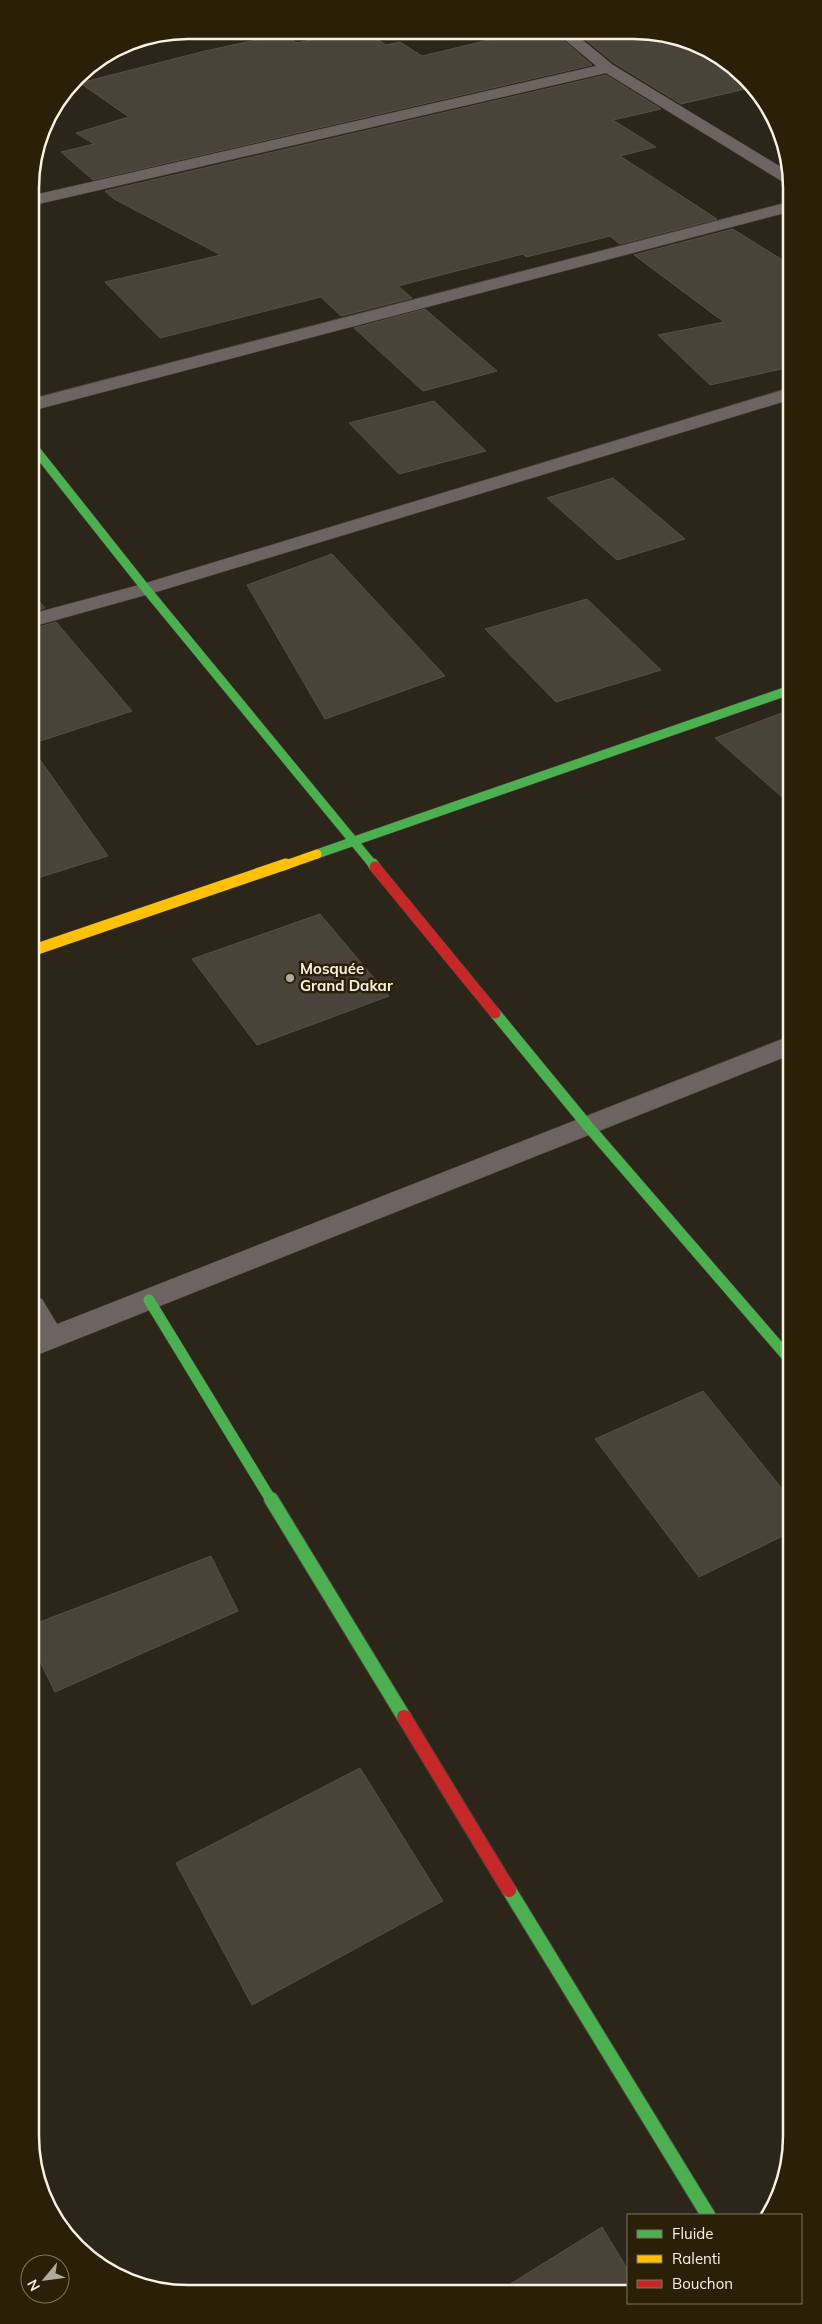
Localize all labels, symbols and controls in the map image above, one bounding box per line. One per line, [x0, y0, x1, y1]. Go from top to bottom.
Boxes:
place label: Mosquée Grand Dakar [300, 959, 393, 995]
marker: Mosquée Grand Dakar [284, 972, 296, 984]
legend [627, 2214, 802, 2304]
text: Fluide [672, 2224, 713, 2243]
text: Ralenti [672, 2249, 721, 2268]
north arrow [20, 2254, 70, 2304]
text: Bouchon [672, 2274, 733, 2293]
text: N [23, 2276, 44, 2294]

